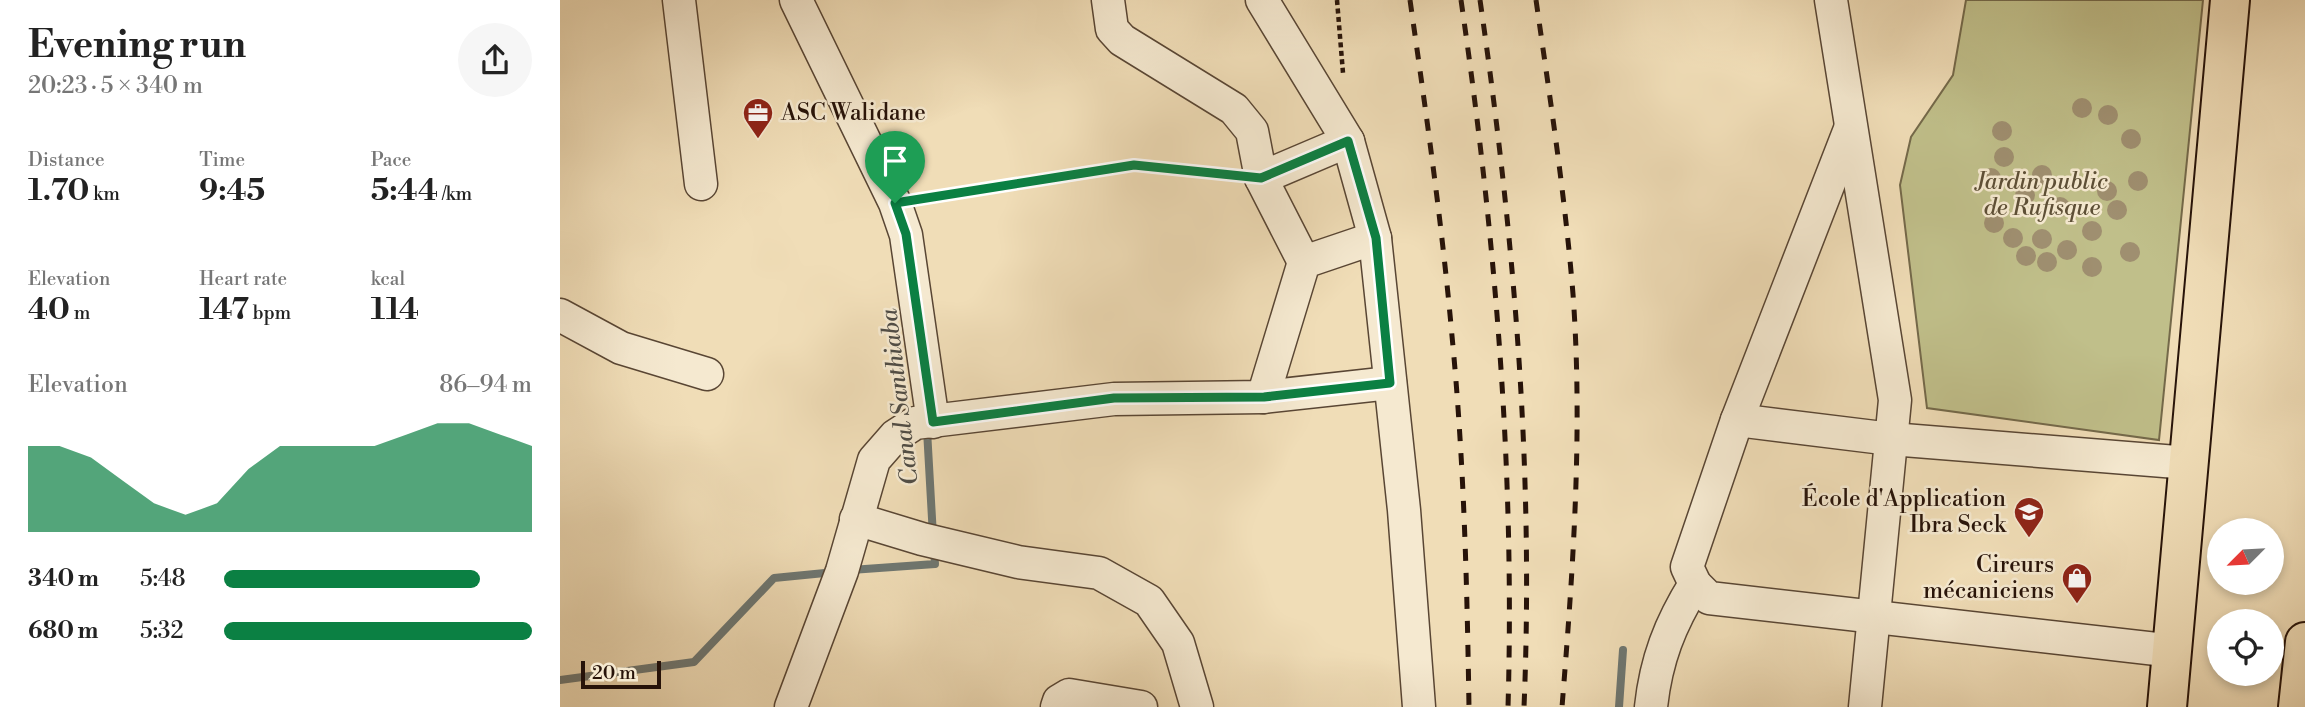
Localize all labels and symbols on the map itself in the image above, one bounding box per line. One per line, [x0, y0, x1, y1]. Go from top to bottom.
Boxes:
office icon: ASC Walidane [741, 96, 775, 140]
place label: ASC Walidane [780, 99, 926, 127]
pin [865, 131, 925, 203]
park label: Jardin public de Rufisque [1973, 168, 2108, 222]
water label: Canal Santhiaba [874, 306, 926, 487]
place label: École d'Application Ibra Seck [1802, 483, 2007, 539]
school or university icon: École d'Application Ibra Seck [2012, 495, 2046, 539]
north arrow [2207, 518, 2284, 595]
place label: Cireurs mécaniciens [1923, 551, 2054, 605]
shop icon: Cireurs mécaniciens [2060, 561, 2094, 605]
scale bar [581, 658, 662, 690]

